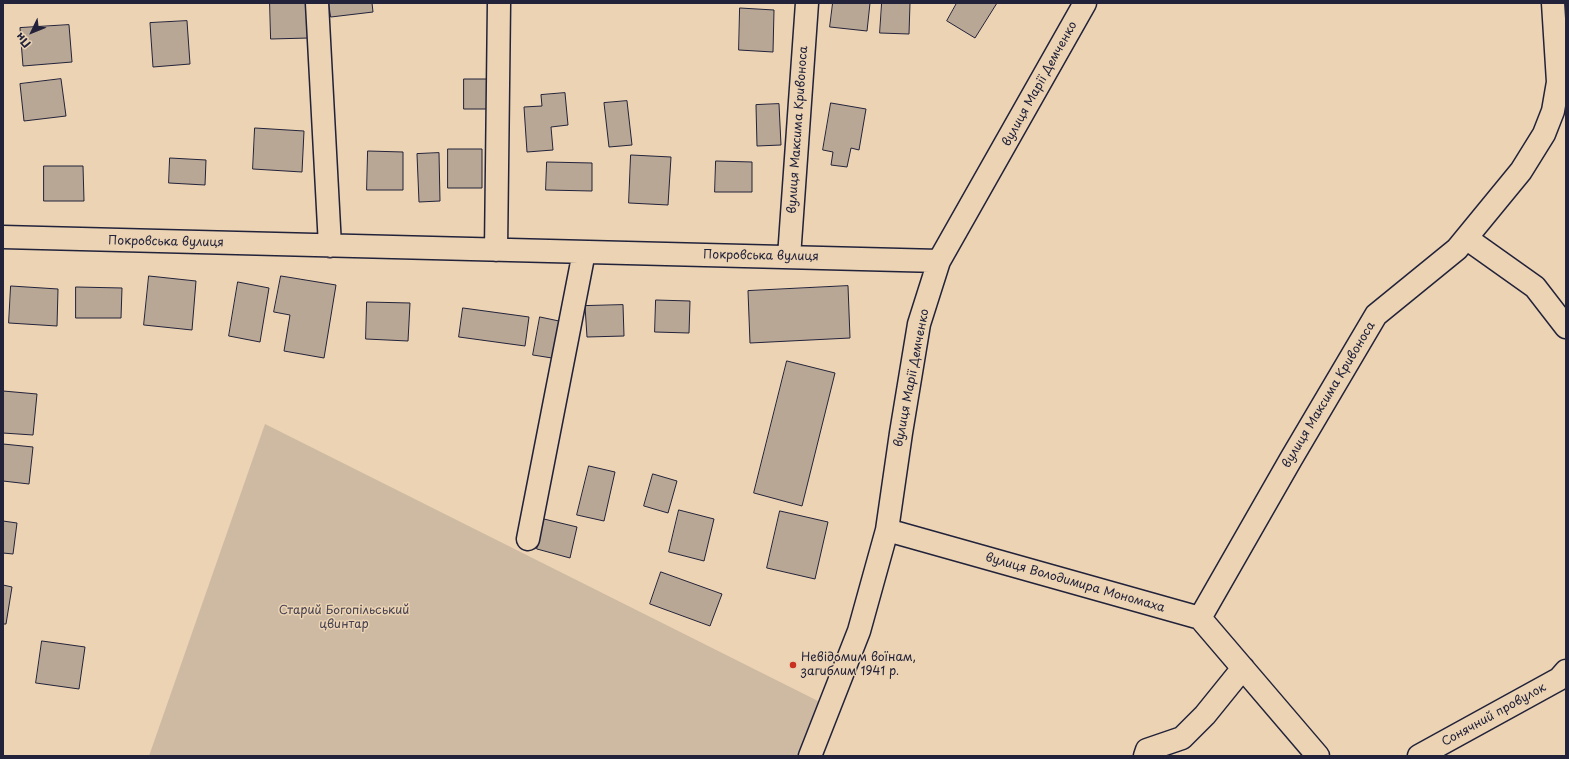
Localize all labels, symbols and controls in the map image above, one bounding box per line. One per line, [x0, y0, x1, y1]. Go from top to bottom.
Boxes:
north arrow [12, 12, 52, 52]
street label: вулиця Марії Демченко [1000, 19, 1080, 149]
text: Пн [11, 29, 35, 52]
street label: вулиця Максима Кривоноса [785, 46, 811, 214]
street label: Покровська вулиця [108, 234, 224, 250]
street label: Покровська вулиця [703, 248, 819, 264]
street label: вулиця Марії Демченко [892, 308, 932, 448]
street label: вулиця Максима Кривоноса [1280, 319, 1378, 471]
street label: вулиця Володимира Мономаха [984, 550, 1166, 616]
park label: Старий Богопільський цвинтар [279, 604, 409, 632]
place label: Невідомим воїнам, загиблим 1941 р. [801, 651, 916, 679]
marker: Невідомим воїнам, загиблим 1941 р. [788, 660, 798, 670]
street label: Сонячний провулок [1439, 680, 1549, 750]

